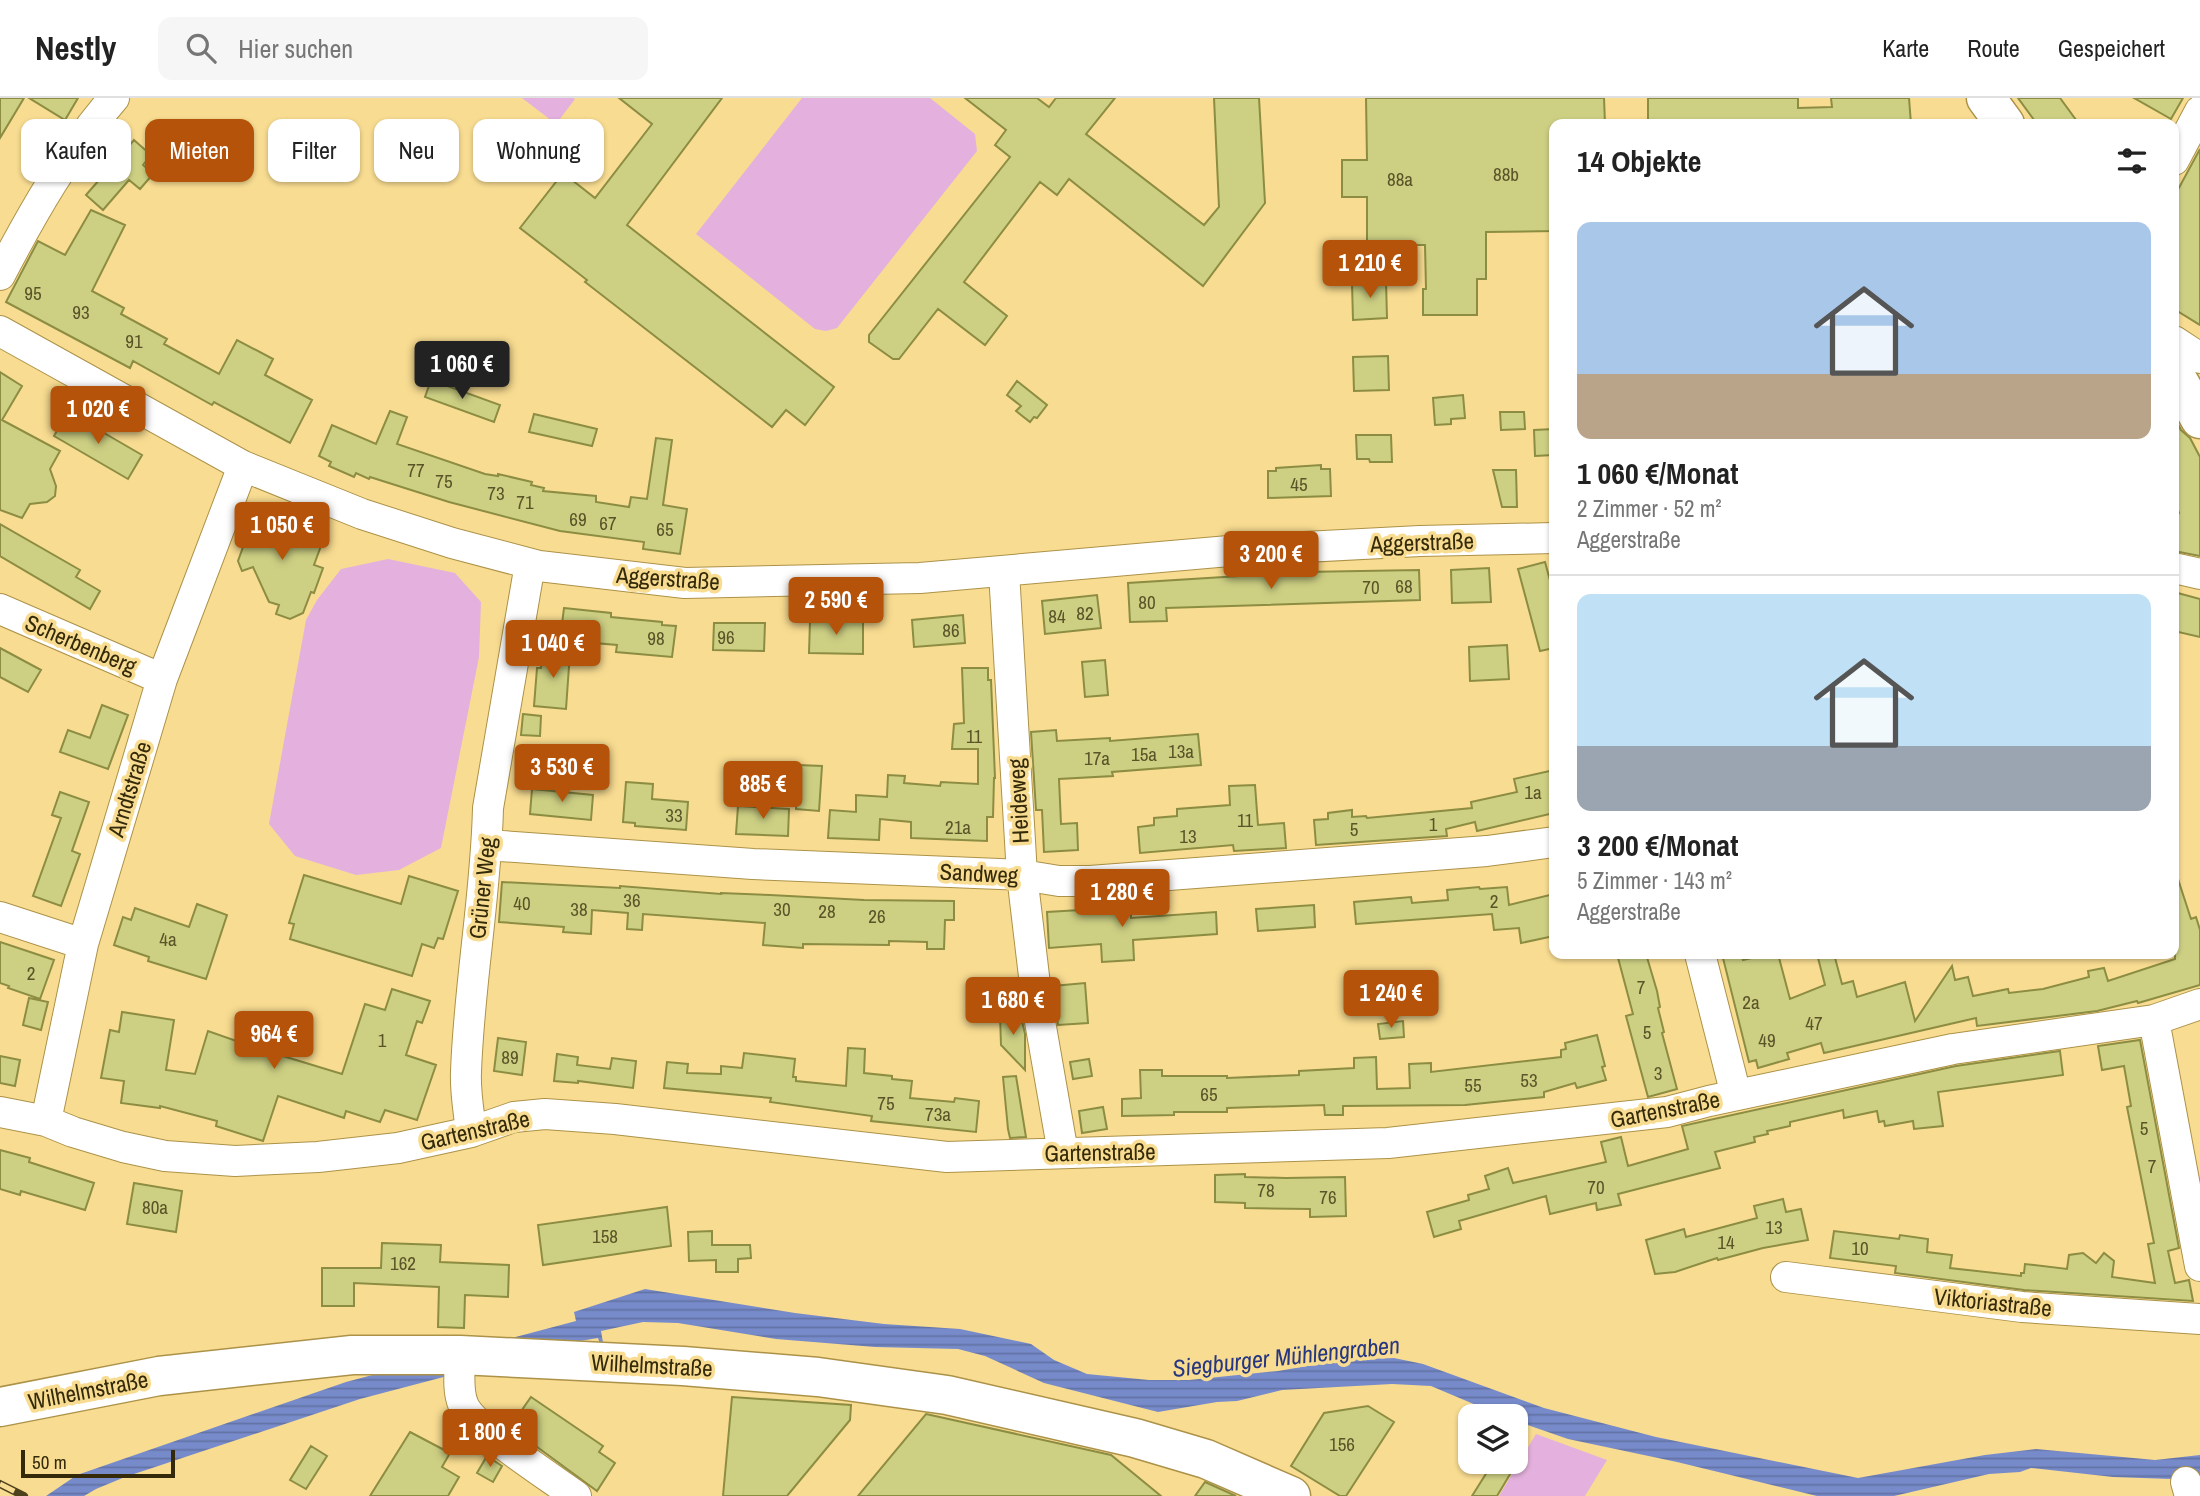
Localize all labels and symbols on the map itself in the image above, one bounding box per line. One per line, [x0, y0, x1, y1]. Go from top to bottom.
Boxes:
house number: 88b [1493, 161, 1519, 187]
house number: 88a [1387, 166, 1413, 192]
pin: 1 210 € [1305, 240, 1435, 300]
house number: 95 [24, 280, 42, 306]
house number: 93 [72, 299, 90, 325]
house number: 91 [125, 328, 143, 354]
pin: 1 060 € [397, 342, 527, 401]
pin: 1 020 € [33, 386, 163, 446]
house number: 77 [407, 457, 425, 483]
house number: 75 [435, 468, 453, 494]
house number: 45 [1290, 471, 1308, 497]
house number: 73 [487, 480, 505, 506]
house number: 71 [516, 489, 534, 515]
pin: 1 050 € [217, 503, 347, 562]
house number: 69 [569, 506, 587, 532]
house number: 67 [599, 510, 617, 536]
house number: 65 [656, 516, 674, 542]
street label: Aggerstraße [1369, 525, 1474, 559]
pin: 3 200 € [1206, 532, 1336, 591]
street label: Aggerstraße [614, 559, 721, 597]
house number: 68 [1395, 573, 1413, 599]
house number: 70 [1362, 574, 1380, 600]
pin: 2 590 € [771, 578, 901, 637]
house number: 80 [1138, 589, 1156, 615]
house number: 82 [1076, 600, 1094, 626]
house number: 84 [1048, 603, 1066, 629]
street label: Scherbenberg [20, 607, 142, 682]
house number: 86 [942, 617, 960, 643]
pin: 1 040 € [488, 620, 618, 680]
house number: 96 [717, 624, 735, 650]
house number: 98 [647, 625, 665, 651]
house number: 11 [966, 723, 982, 749]
street label: Arndtstraße [99, 737, 158, 842]
house number: 13a [1168, 738, 1194, 764]
house number: 15a [1131, 741, 1157, 767]
pin: 3 530 € [497, 744, 627, 804]
house number: 17a [1084, 745, 1110, 771]
street label: Heideweg [1000, 757, 1036, 844]
pin: 885 € [714, 762, 812, 821]
house number: 1a [1524, 779, 1542, 805]
house number: 33 [665, 802, 683, 828]
house number: 11 [1237, 807, 1253, 833]
house number: 1 [1429, 811, 1438, 837]
house number: 21a [945, 814, 971, 840]
house number: 5 [1350, 816, 1359, 842]
house number: 13 [1179, 823, 1197, 849]
street label: Grüner Weg [461, 835, 503, 941]
street label: Sandweg [939, 855, 1020, 891]
pin: 1 280 € [1057, 870, 1187, 929]
house number: 36 [623, 887, 641, 913]
house number: 2 [1490, 888, 1498, 914]
house number: 40 [513, 890, 531, 916]
house number: 38 [570, 896, 588, 922]
house number: 30 [773, 896, 791, 922]
house number: 28 [818, 898, 836, 924]
house number: 26 [868, 903, 886, 929]
house number: 4a [159, 926, 177, 952]
house number: 2 [27, 960, 35, 986]
pin: 1 240 € [1326, 970, 1456, 1030]
house number: 7 [1637, 974, 1646, 1000]
pin: 1 680 € [948, 978, 1078, 1037]
house number: 2a [1742, 989, 1760, 1015]
house number: 47 [1805, 1010, 1823, 1036]
pin: 964 € [225, 1012, 323, 1071]
house number: 5 [1643, 1019, 1652, 1045]
house number: 1 [378, 1027, 387, 1053]
house number: 49 [1758, 1027, 1776, 1053]
house number: 89 [501, 1044, 519, 1070]
house number: 3 [1654, 1060, 1662, 1086]
house number: 53 [1520, 1067, 1538, 1093]
house number: 55 [1464, 1072, 1482, 1098]
house number: 65 [1200, 1081, 1218, 1107]
street label: Gartenstraße [1608, 1083, 1722, 1135]
house number: 75 [877, 1090, 895, 1116]
house number: 73a [925, 1101, 951, 1127]
street label: Gartenstraße [417, 1102, 533, 1158]
house number: 5 [2140, 1115, 2149, 1141]
street label: Gartenstraße [1044, 1136, 1156, 1168]
house number: 7 [2148, 1153, 2157, 1179]
house number: 70 [1587, 1174, 1605, 1200]
house number: 78 [1257, 1177, 1275, 1203]
house number: 76 [1319, 1184, 1337, 1210]
house number: 80a [142, 1194, 168, 1220]
house number: 13 [1765, 1214, 1783, 1240]
house number: 158 [592, 1223, 618, 1249]
house number: 14 [1717, 1229, 1735, 1255]
house number: 10 [1851, 1235, 1869, 1261]
house number: 162 [390, 1250, 416, 1276]
street label: Viktoriastraße [1933, 1280, 2053, 1324]
water label: Siegburger Mühlengraben [1171, 1328, 1401, 1384]
street label: Wilhelmstraße [590, 1346, 714, 1384]
street label: Wilhelmstraße [25, 1363, 151, 1417]
pin: 1 800 € [425, 1410, 555, 1469]
house number: 156 [1329, 1431, 1355, 1457]
scale bar [21, 1447, 175, 1479]

